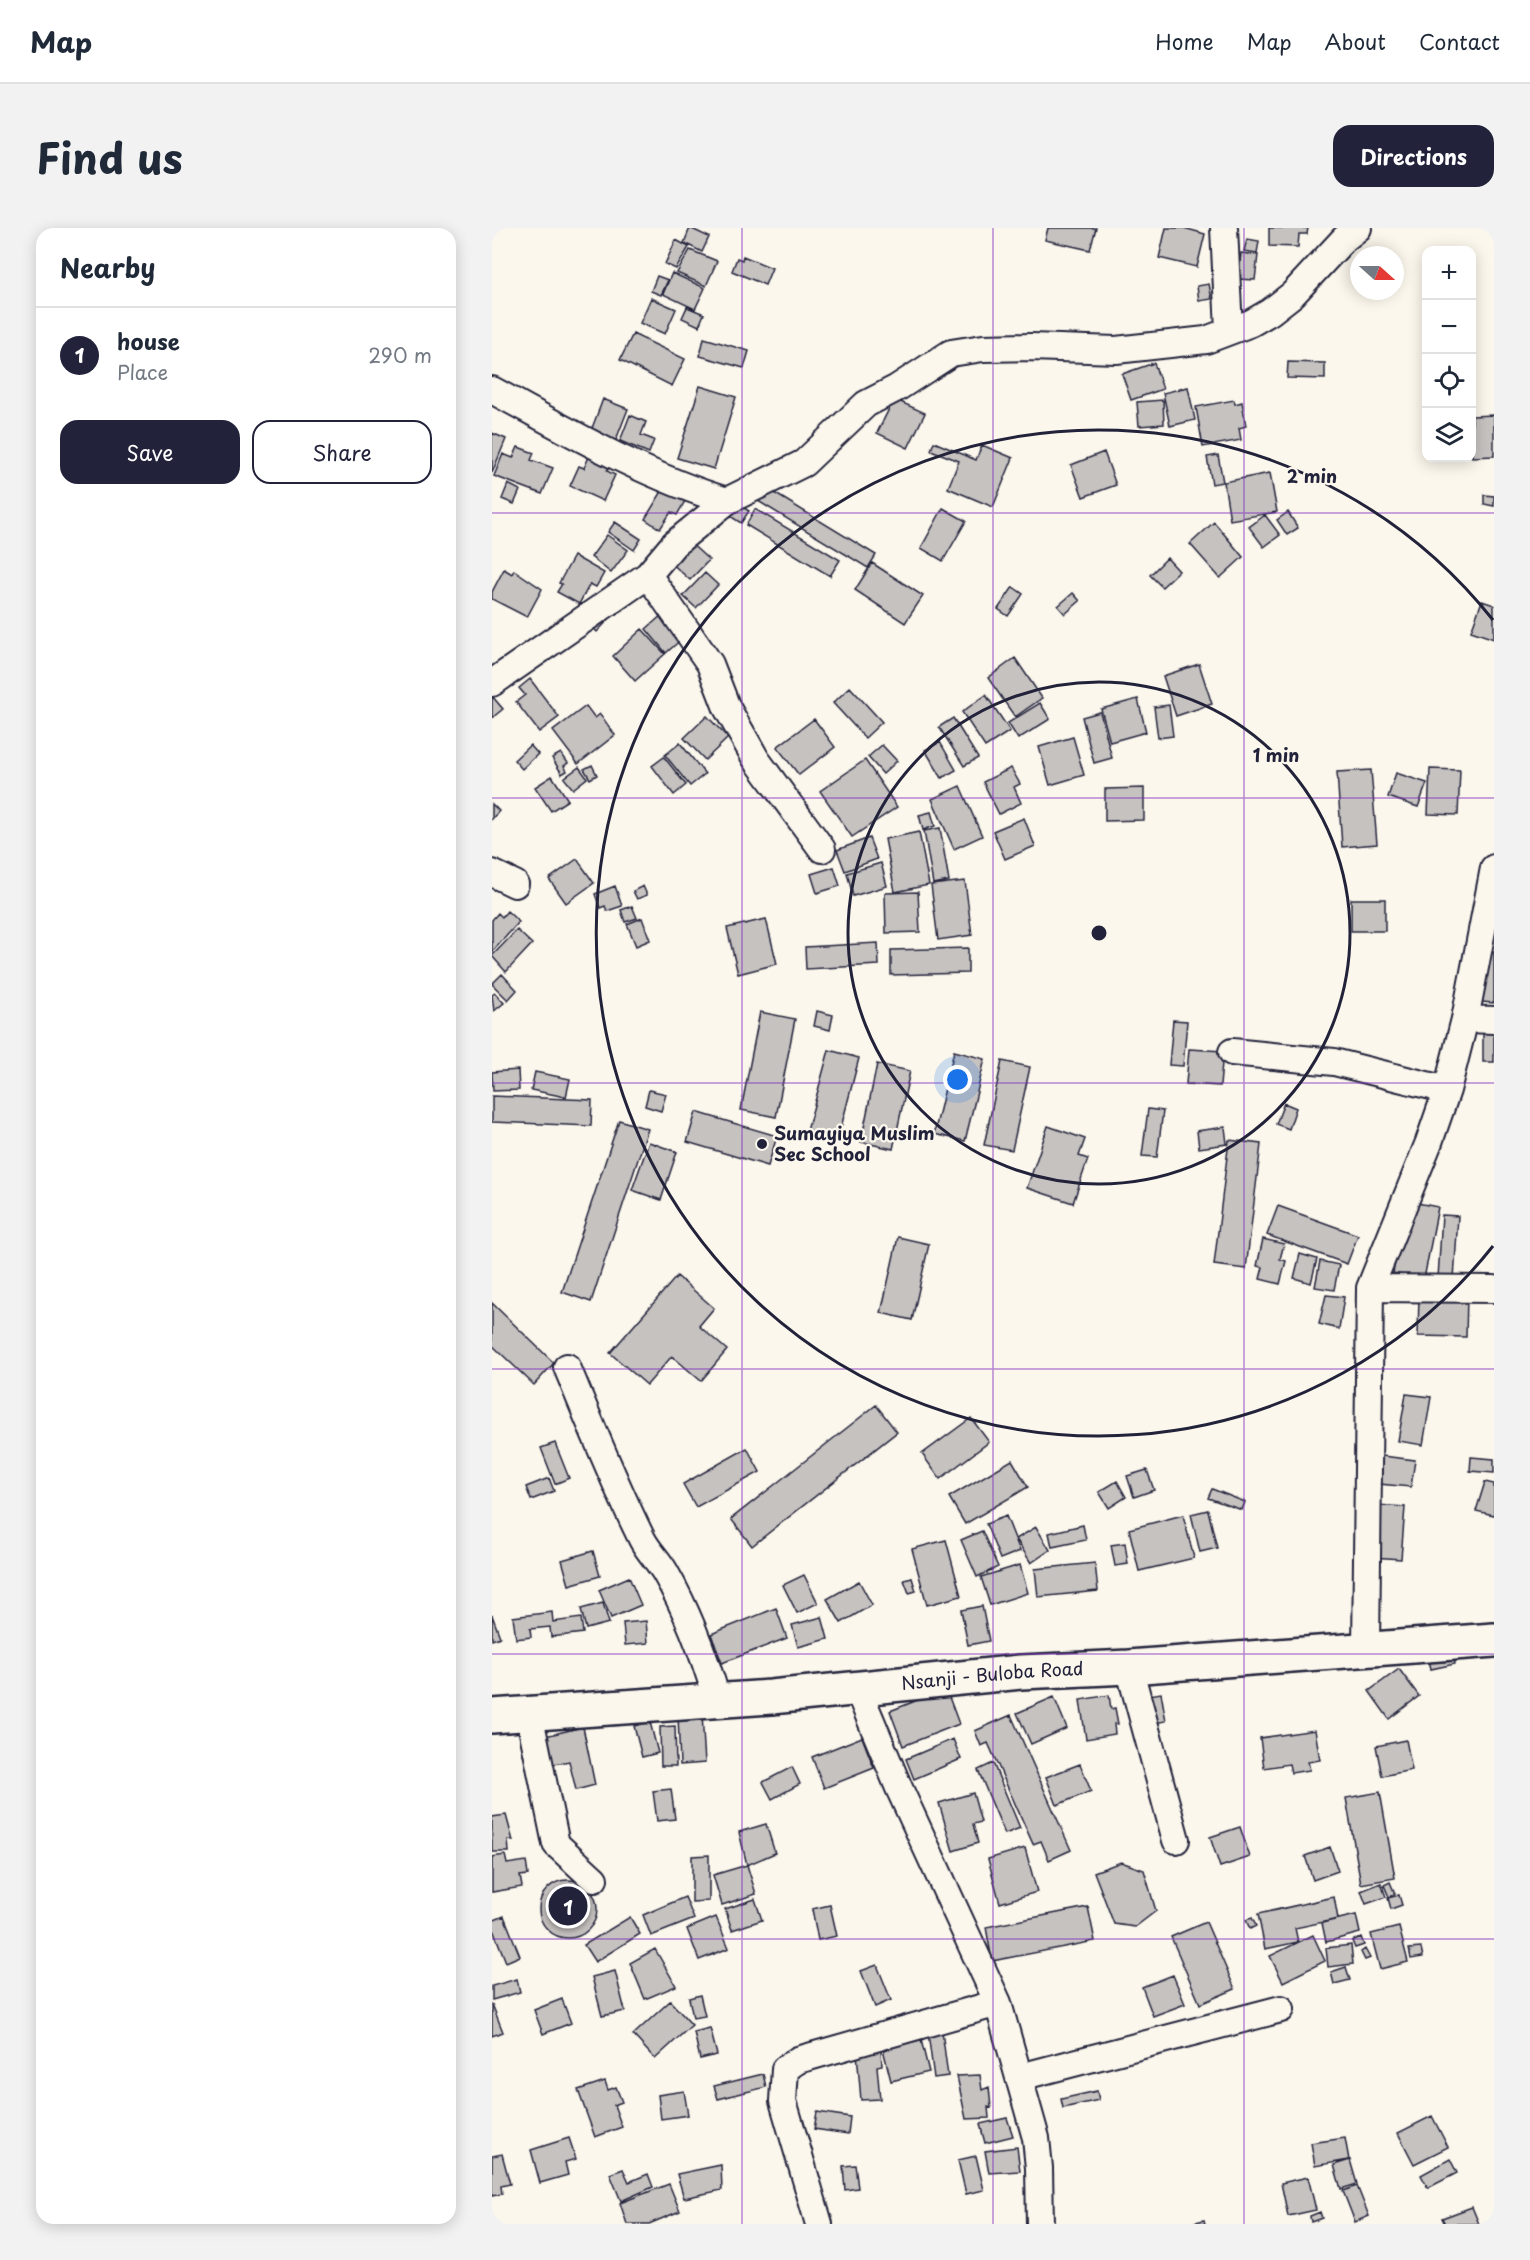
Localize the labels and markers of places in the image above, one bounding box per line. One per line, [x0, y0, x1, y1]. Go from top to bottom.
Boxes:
centre of rings [1089, 923, 1109, 943]
place label: Sumayiya Muslim Sec School [774, 1119, 935, 1167]
marker: Sumayiya Muslim Sec School [755, 1137, 769, 1151]
pin: 1 [548, 1884, 588, 1928]

